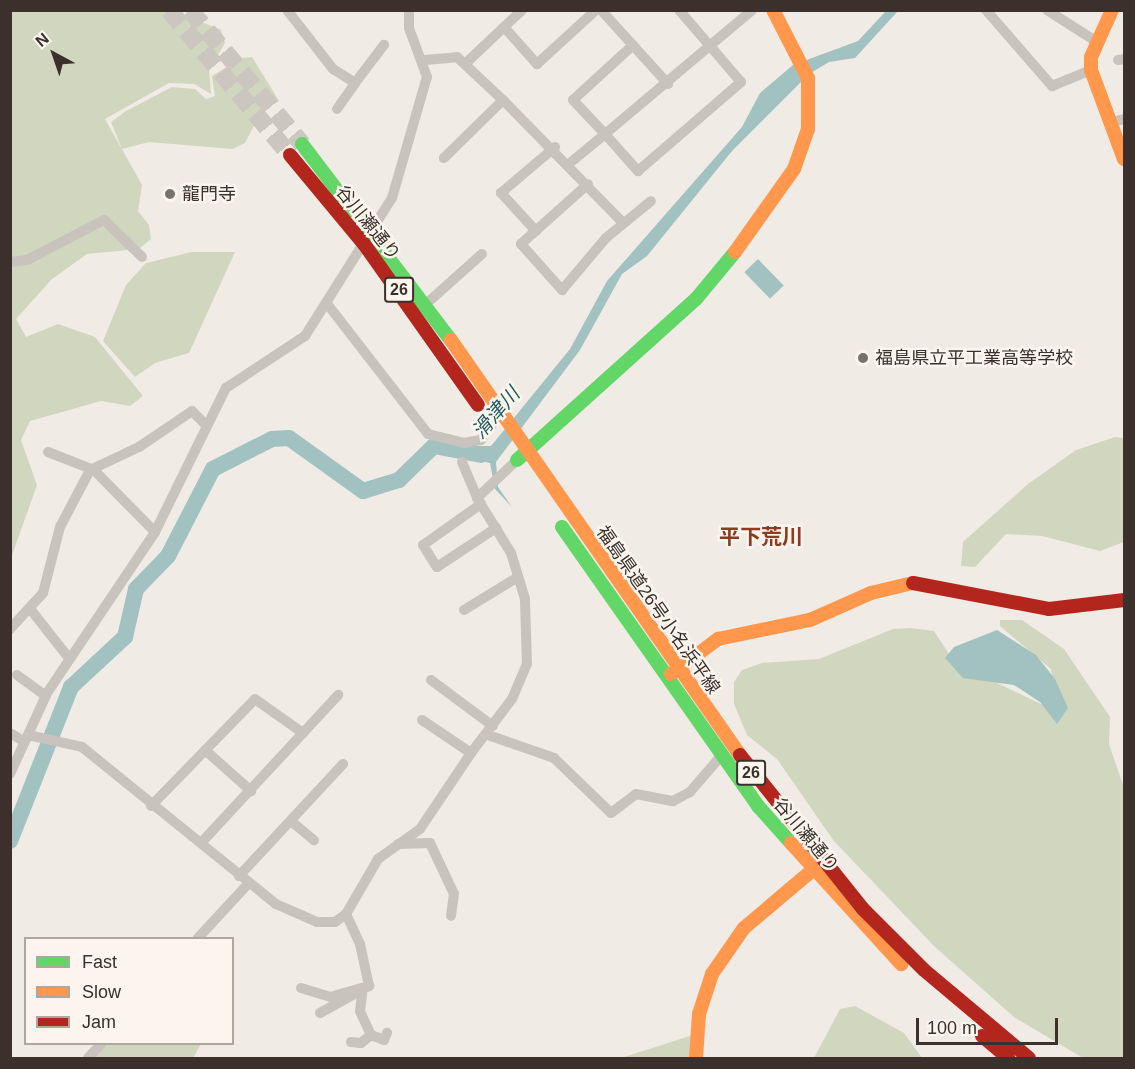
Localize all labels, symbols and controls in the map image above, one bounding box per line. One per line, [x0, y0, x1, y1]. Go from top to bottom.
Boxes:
north arrow [24, 24, 84, 84]
text: N [32, 30, 52, 50]
street label: 谷川瀬通り [331, 181, 405, 265]
place label: 龍門寺 [182, 183, 236, 205]
marker: 龍門寺 [163, 187, 177, 201]
road number: 26 [384, 277, 414, 303]
place label: 福島県立平工業高等学校 [875, 347, 1073, 369]
marker: 福島県立平工業高等学校 [856, 351, 870, 365]
water label: 滑津川 [467, 382, 525, 444]
street label: 福島県道26号小名浜平線 [592, 522, 724, 698]
district label: 平下荒川 [719, 524, 803, 550]
road number: 26 [736, 760, 766, 786]
street label: 谷川瀬通り [769, 794, 843, 876]
legend [24, 937, 234, 1045]
text: Fast [82, 952, 117, 972]
text: Slow [82, 982, 121, 1002]
scale bar [919, 1006, 1062, 1044]
text: Jam [82, 1012, 116, 1032]
text: 100 m [927, 1018, 977, 1038]

